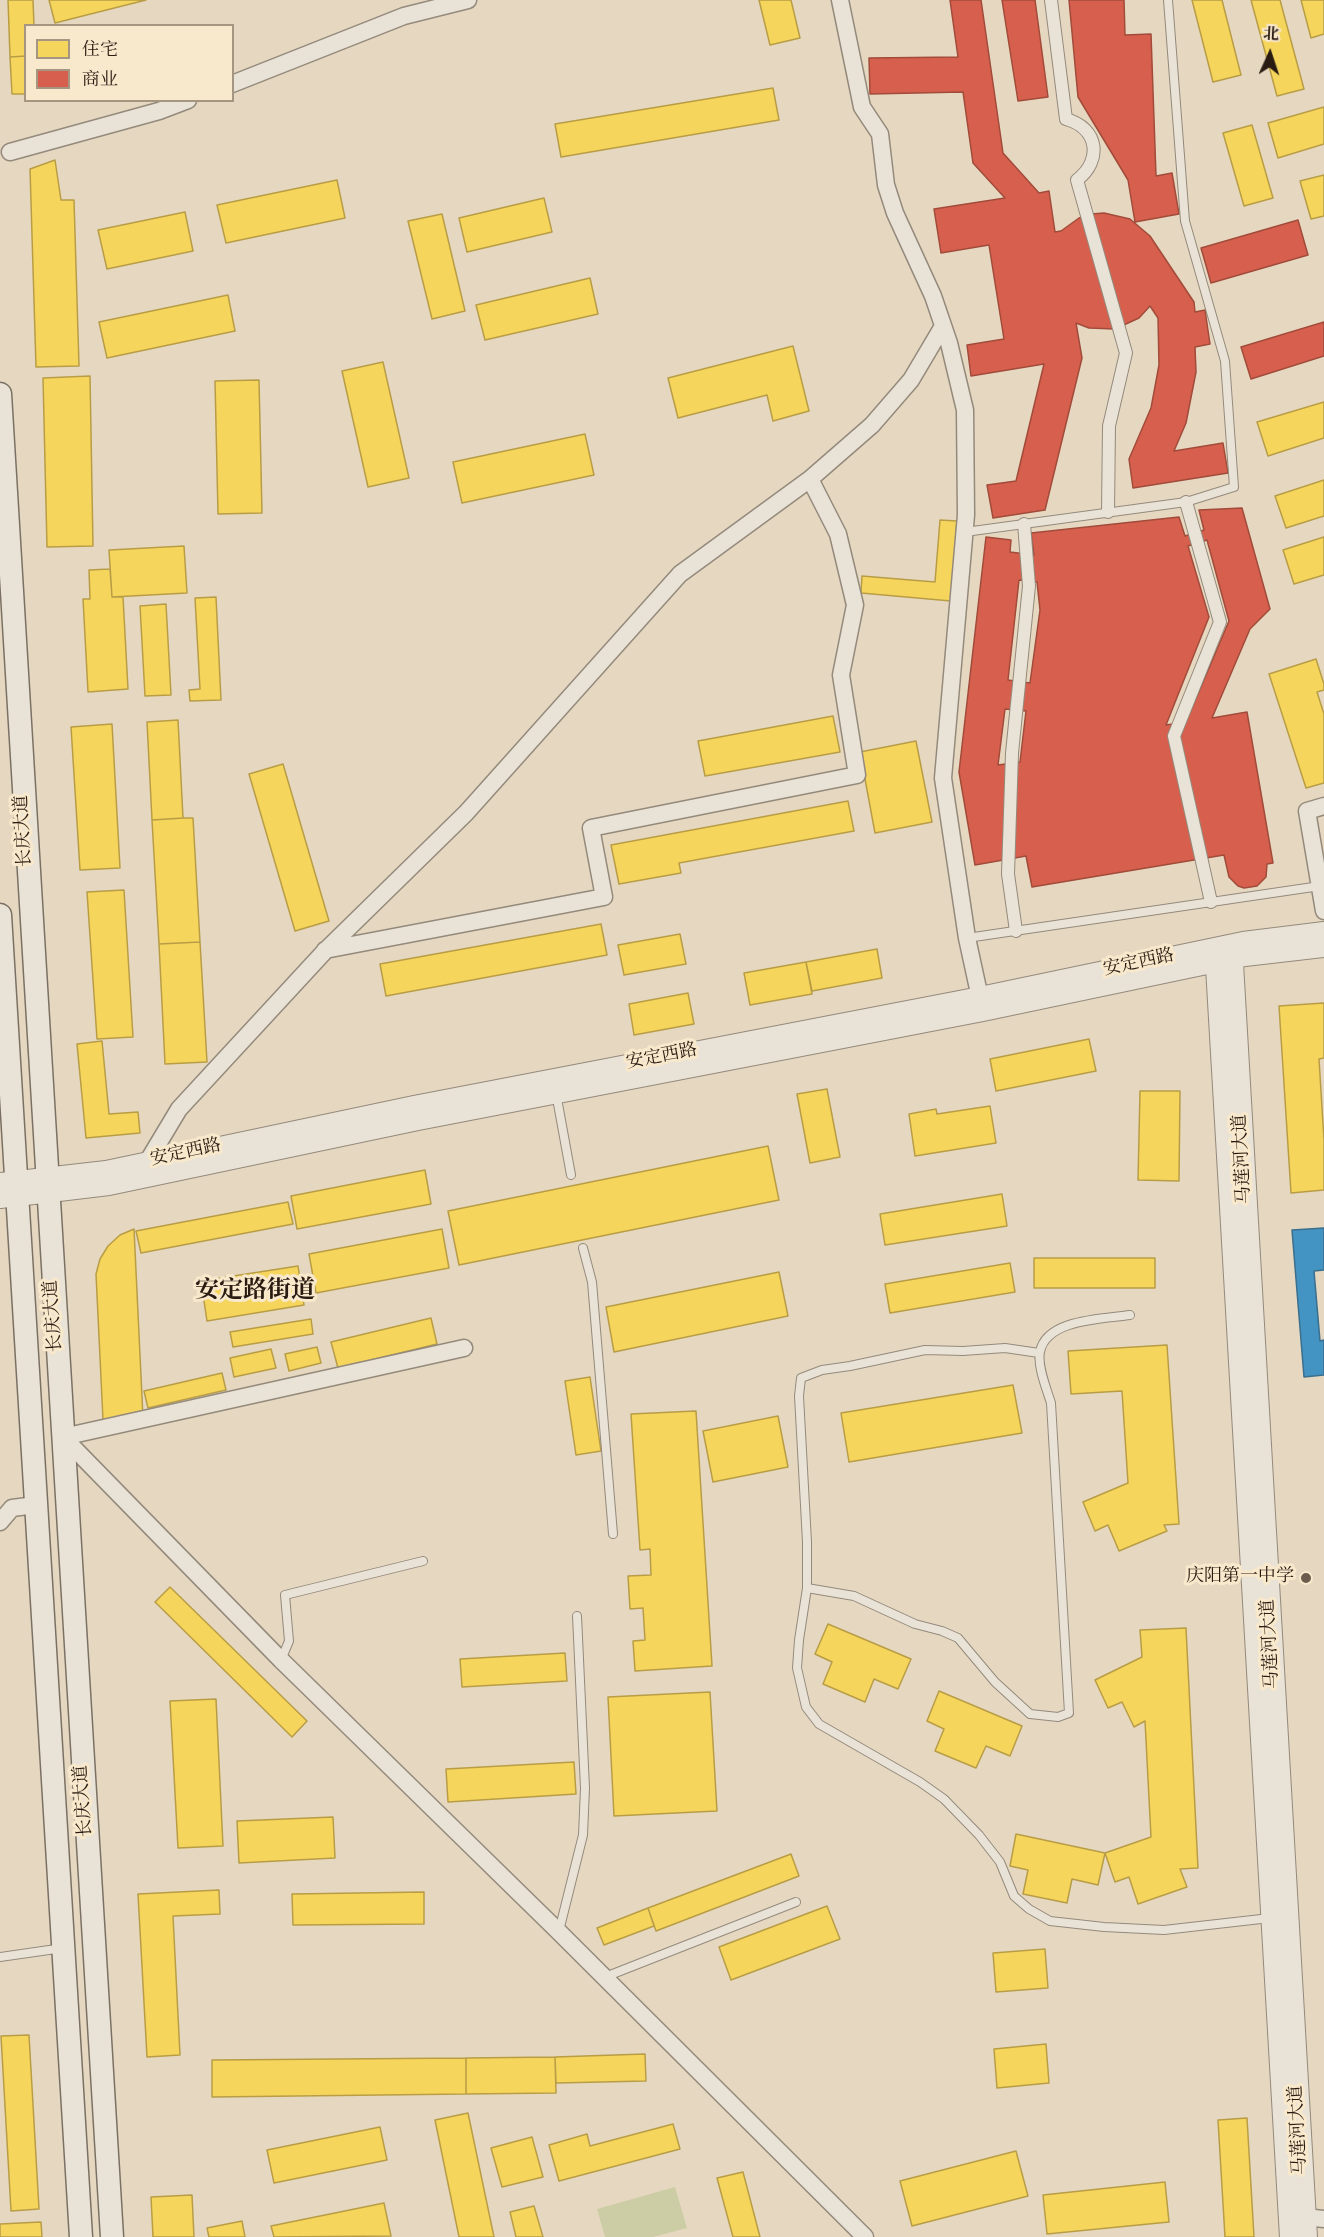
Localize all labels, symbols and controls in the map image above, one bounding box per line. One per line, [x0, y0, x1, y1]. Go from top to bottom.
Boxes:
legend [24, 24, 234, 102]
north arrow [1240, 24, 1300, 84]
text: 北 [1262, 24, 1280, 47]
text: 住宅 [82, 38, 118, 64]
text: 商业 [82, 68, 118, 94]
street label: 长庆大道 [12, 794, 38, 868]
street label: 安定西路 [1102, 946, 1176, 982]
street label: 安定西路 [625, 1041, 699, 1075]
street label: 马莲河大道 [1231, 1113, 1257, 1205]
street label: 安定西路 [149, 1136, 223, 1172]
street label: 长庆大道 [42, 1279, 68, 1353]
district label: 安定路街道 [195, 1279, 315, 1307]
place label: 庆阳第一中学 [1186, 1567, 1294, 1589]
marker: 庆阳第一中学 [1299, 1571, 1313, 1585]
street label: 马莲河大道 [1259, 1598, 1285, 1690]
street label: 长庆大道 [72, 1764, 98, 1838]
street label: 马莲河大道 [1287, 2084, 1313, 2176]

